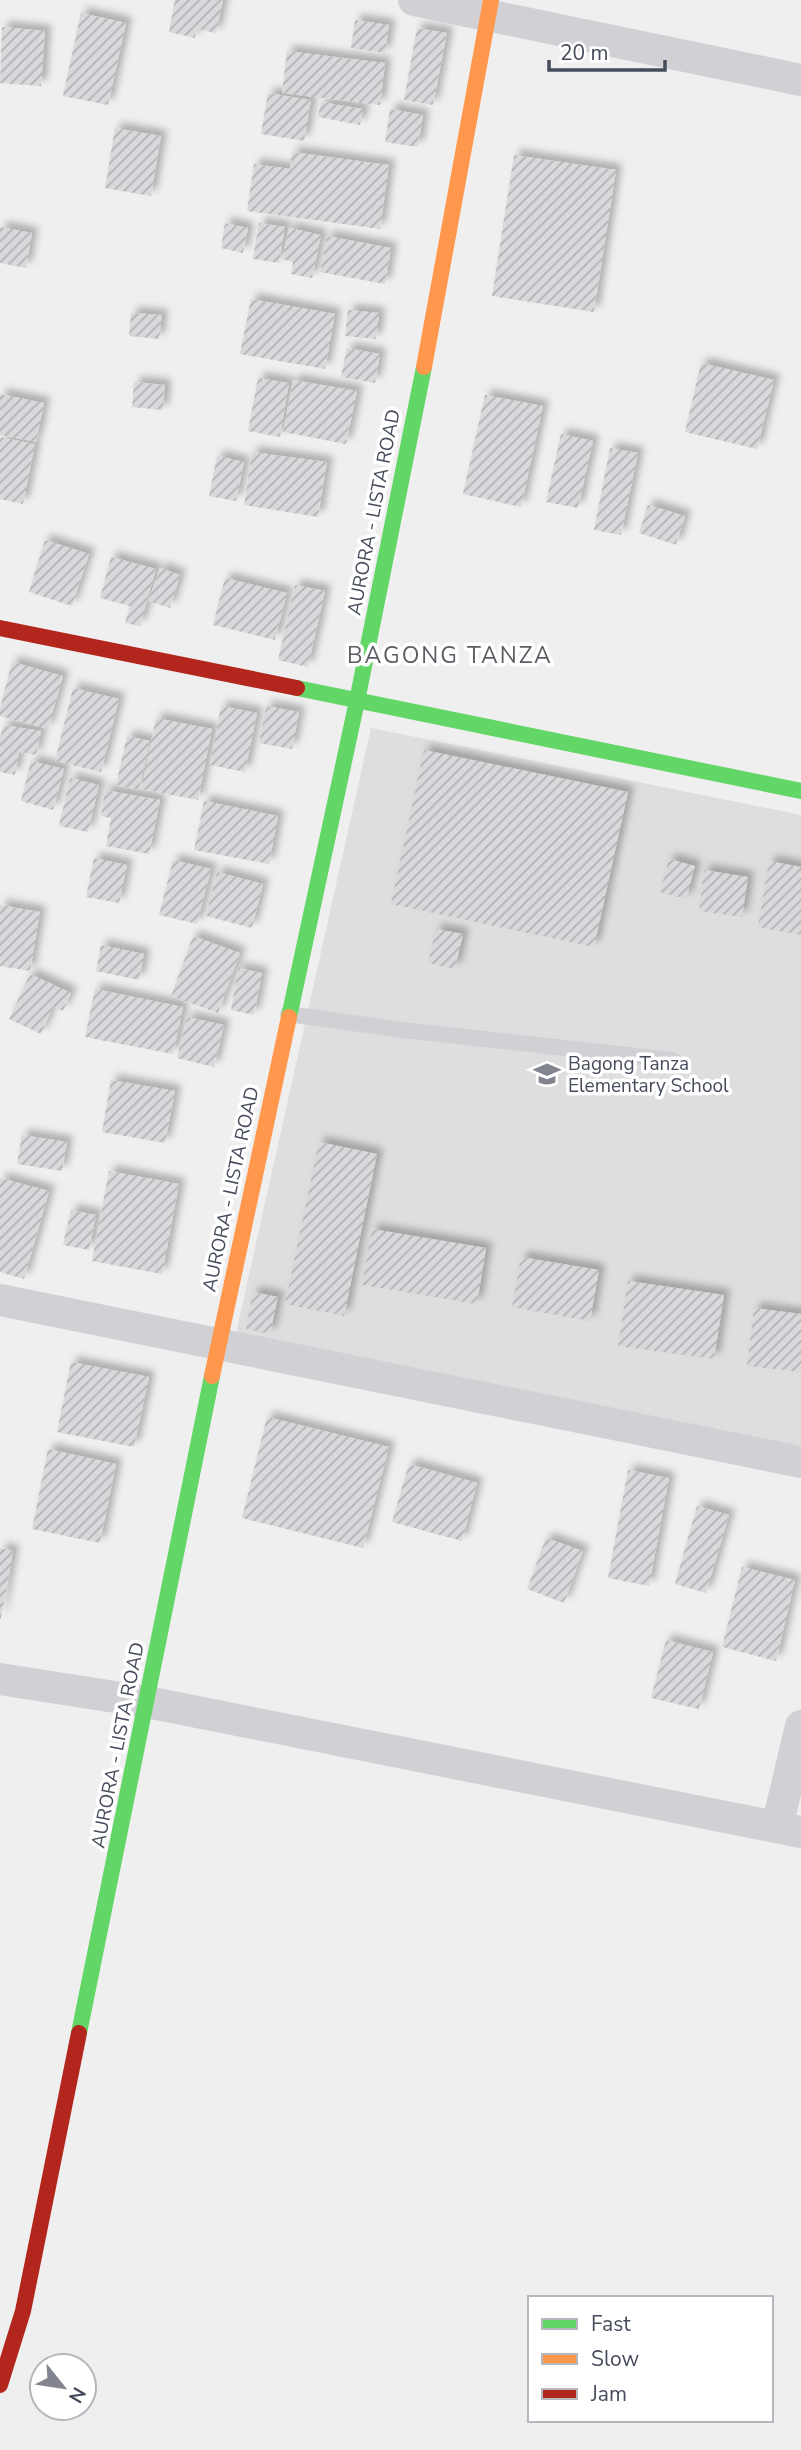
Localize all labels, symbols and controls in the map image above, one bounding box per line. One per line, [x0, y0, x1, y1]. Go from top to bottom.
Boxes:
scale bar [549, 28, 664, 72]
text: 20 m [560, 39, 609, 67]
street label: AURORA - LISTA ROAD [341, 407, 407, 617]
district label: BAGONG TANZA [347, 640, 553, 671]
place label: Bagong Tanza Elementary School [568, 1051, 729, 1099]
school or university icon: Bagong Tanza Elementary School [532, 1059, 562, 1089]
street label: AURORA - LISTA ROAD [197, 1084, 265, 1294]
street label: AURORA - LISTA ROAD [85, 1640, 151, 1850]
legend [528, 2296, 773, 2422]
text: Fast [591, 2310, 631, 2338]
text: Slow [591, 2345, 640, 2373]
north arrow [28, 2352, 98, 2422]
text: Jam [590, 2380, 627, 2408]
text: N [62, 2382, 92, 2408]

